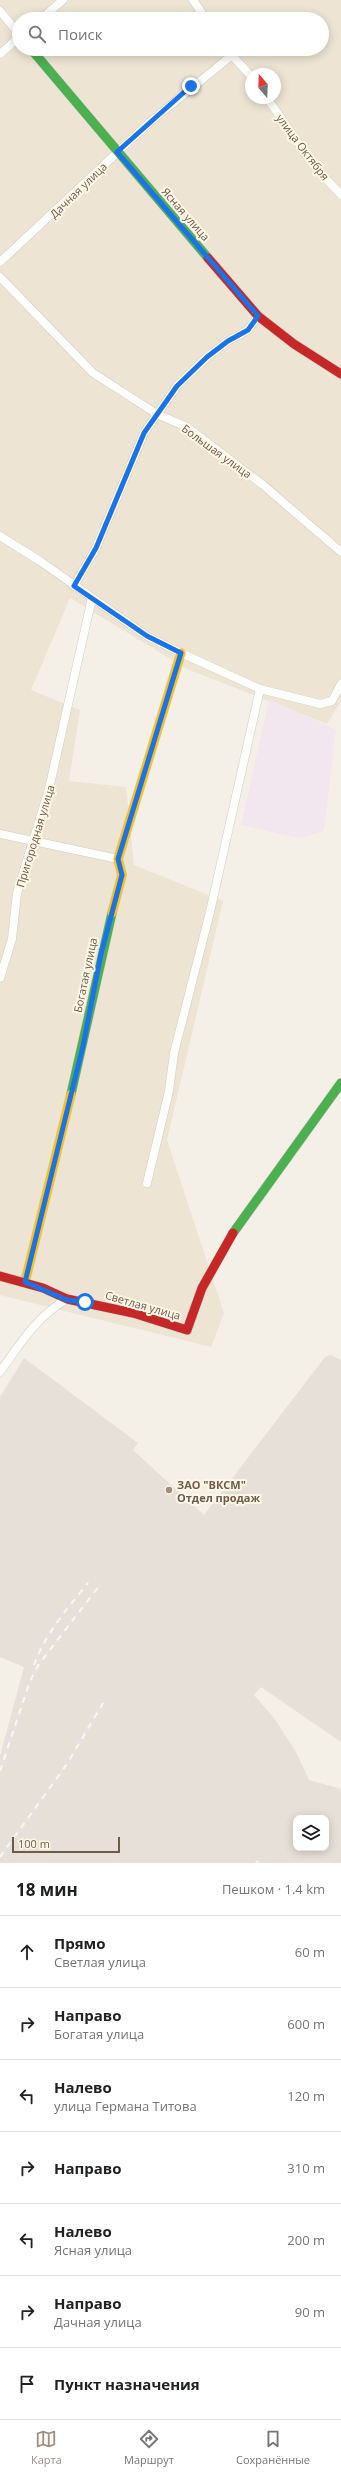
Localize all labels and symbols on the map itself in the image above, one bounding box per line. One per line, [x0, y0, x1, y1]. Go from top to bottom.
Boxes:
north arrow [245, 68, 281, 104]
route end [182, 77, 200, 95]
street label: улица Октября [273, 111, 333, 183]
street label: Дачная улица [46, 159, 110, 221]
street label: Ясная улица [159, 184, 213, 244]
street label: Большая улица [179, 421, 255, 481]
street label: Пригородная улица [12, 783, 58, 889]
street label: Богатая улица [70, 936, 100, 1014]
street label: Светлая улица [104, 1287, 182, 1323]
route start [76, 1293, 94, 1311]
place label: ЗАО "ВКСМ" Отдел продаж [177, 1477, 260, 1505]
marker: ЗАО "ВКСМ" Отдел продаж [164, 1485, 174, 1495]
scale bar [12, 1835, 120, 1854]

